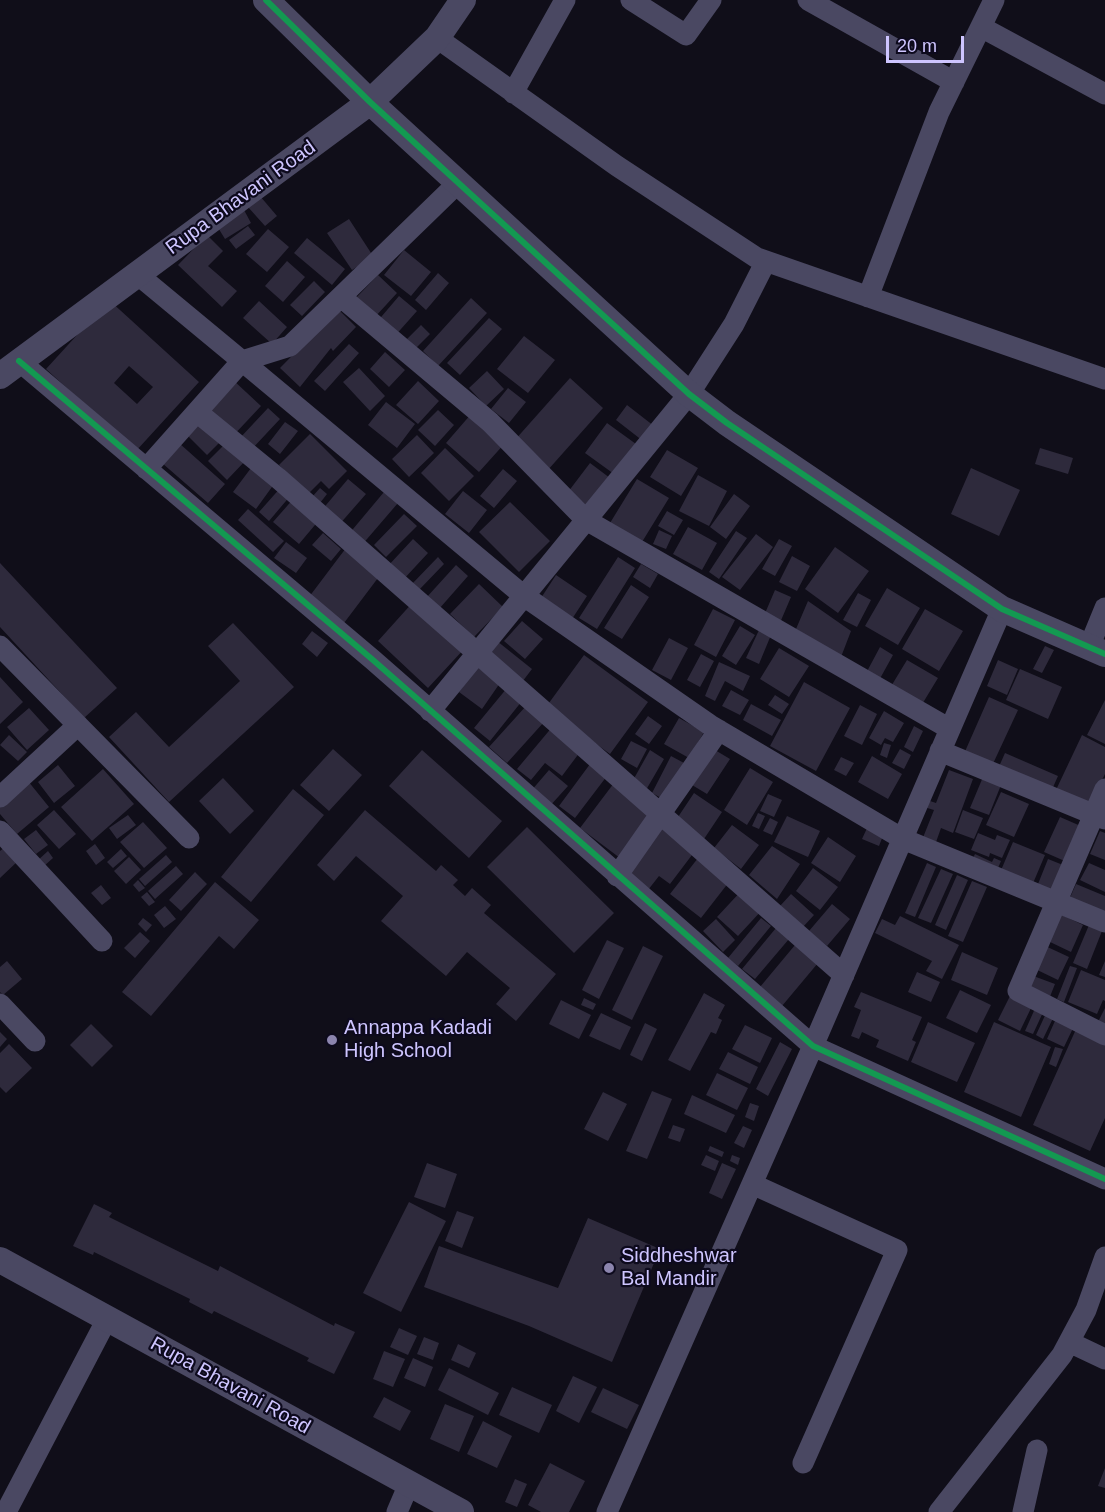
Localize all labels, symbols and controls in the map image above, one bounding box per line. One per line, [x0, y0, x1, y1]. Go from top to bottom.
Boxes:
scale bar [889, 24, 967, 62]
text: 20 m [897, 36, 937, 56]
street label: Rupa Bhavani Road [162, 136, 320, 260]
place label: Annappa Kadadi High School [344, 1016, 492, 1063]
marker: Annappa Kadadi High School [325, 1033, 339, 1047]
place label: Siddheshwar Bal Mandir [621, 1244, 737, 1291]
marker: Siddheshwar Bal Mandir [602, 1261, 616, 1275]
street label: Rupa Bhavani Road [146, 1332, 314, 1440]

